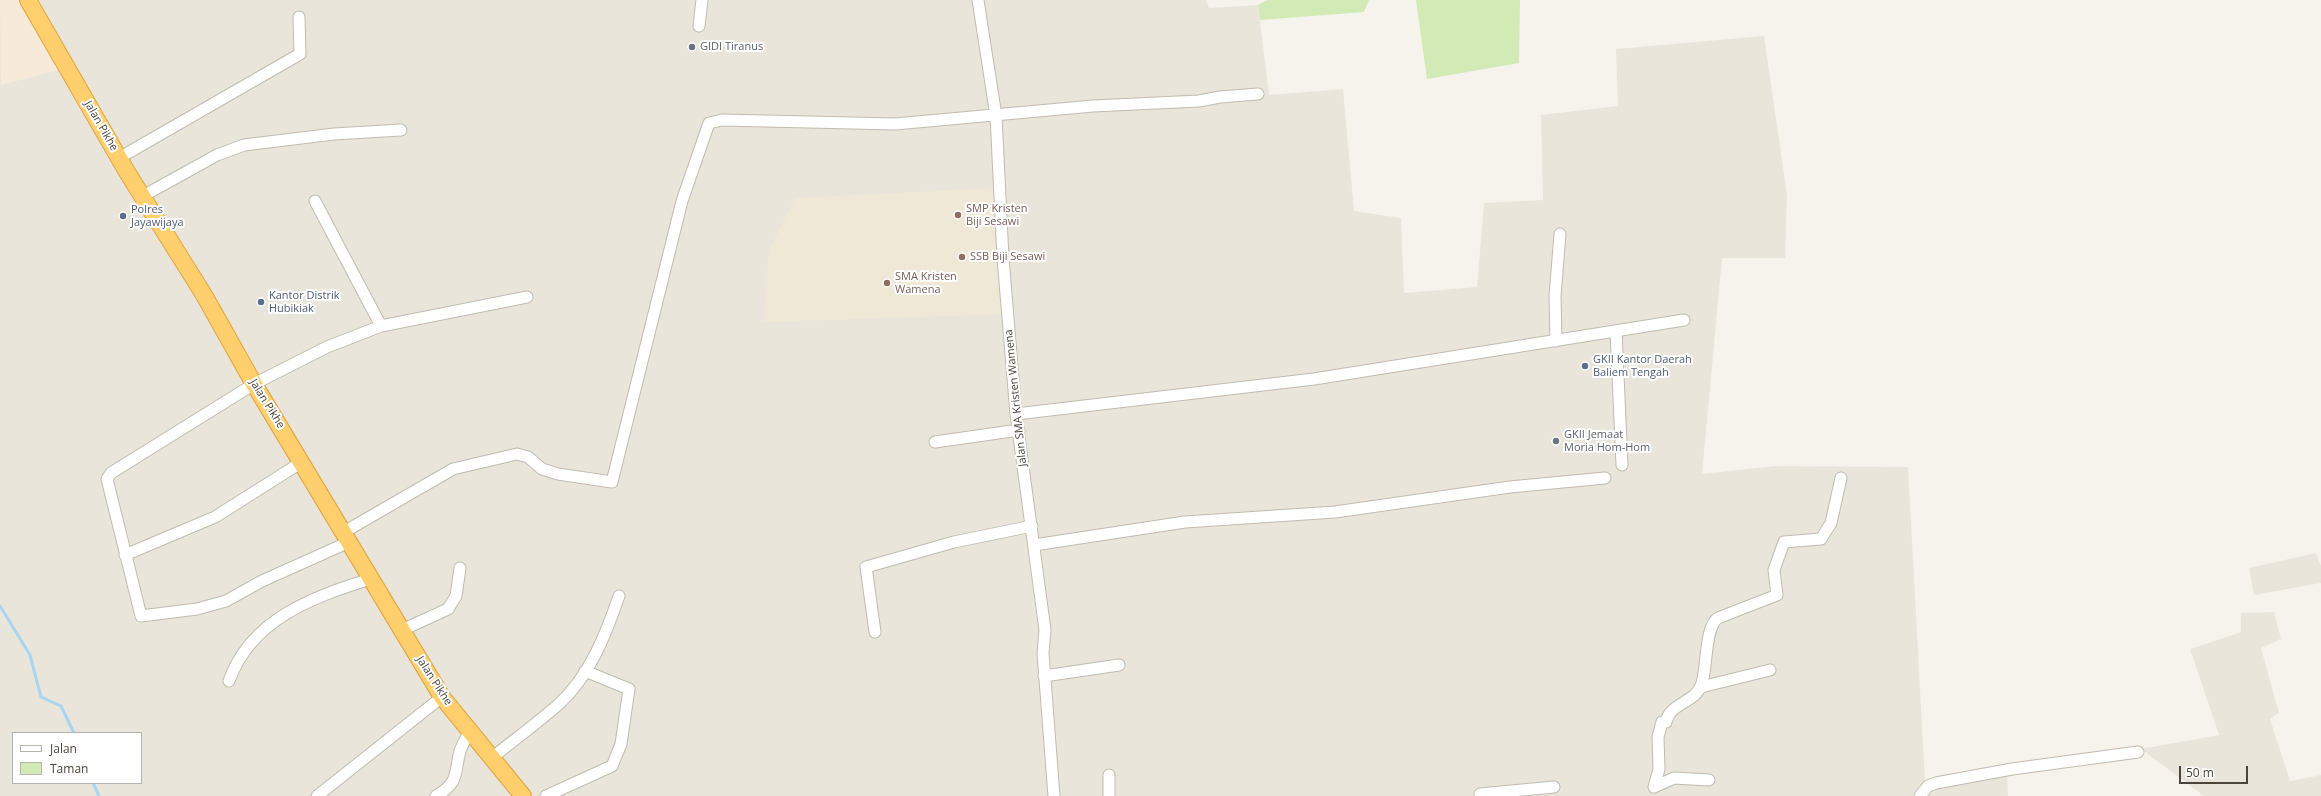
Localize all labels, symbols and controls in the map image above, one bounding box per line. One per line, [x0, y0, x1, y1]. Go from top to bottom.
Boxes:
place label: GIDI Tiranus [700, 40, 763, 54]
marker: GIDI Tiranus [687, 42, 697, 52]
street label: Jalan Pikhe [81, 99, 121, 153]
place label: SMP Kristen Biji Sesawi [966, 202, 1027, 228]
place label: Polres Jayawijaya [131, 203, 184, 229]
marker: SMP Kristen Biji Sesawi [953, 210, 963, 220]
marker: Polres Jayawijaya [118, 211, 128, 221]
place label: SSB Biji Sesawi [970, 250, 1045, 264]
marker: SSB Biji Sesawi [957, 252, 967, 262]
place label: SMA Kristen Wamena [895, 270, 957, 296]
marker: SMA Kristen Wamena [882, 278, 892, 288]
place label: Kantor Distrik Hubikiak [269, 289, 339, 315]
marker: Kantor Distrik Hubikiak [256, 297, 266, 307]
street label: Jalan SMA Kristen Wamena [1002, 329, 1030, 467]
place label: GKII Kantor Daerah Baliem Tengah [1593, 353, 1692, 379]
marker: GKII Kantor Daerah Baliem Tengah [1580, 361, 1590, 371]
street label: Jalan Pikhe [247, 377, 287, 431]
place label: GKII Jemaat Moria Hom-Hom [1564, 428, 1650, 454]
marker: GKII Jemaat Moria Hom-Hom [1551, 436, 1561, 446]
street label: Jalan Pikhe [413, 654, 455, 708]
legend [12, 732, 142, 784]
text: Jalan [50, 740, 77, 757]
scale bar [2181, 758, 2250, 784]
text: Taman [50, 760, 88, 777]
text: 50 m [2186, 764, 2214, 781]

